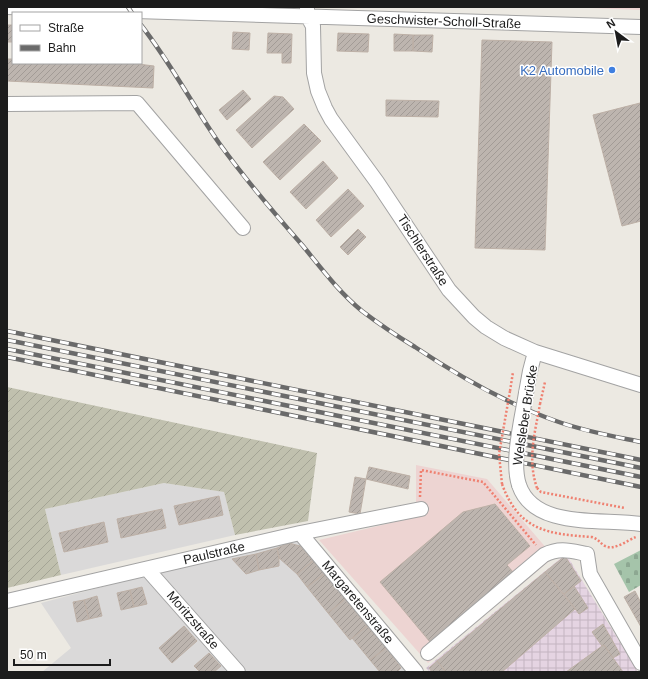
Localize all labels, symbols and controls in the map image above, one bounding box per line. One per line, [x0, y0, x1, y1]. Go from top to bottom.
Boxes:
street label: Geschwister-Scholl-Straße [366, 11, 522, 31]
legend [12, 12, 142, 64]
north arrow [596, 12, 636, 52]
text: N [604, 16, 617, 31]
text: Straße [48, 21, 84, 35]
text: Bahn [48, 41, 76, 55]
place label: K2 Automobile [520, 63, 604, 78]
marker: K2 Automobile [607, 65, 617, 75]
street label: Tischlerstraße [394, 212, 452, 288]
street label: Welsleber Brücke [510, 364, 540, 466]
street label: Paulstraße [182, 539, 246, 567]
street label: Margaretenstraße [319, 558, 397, 646]
street label: Moritzstraße [164, 588, 222, 652]
scale bar [14, 641, 110, 667]
text: 50 m [20, 648, 47, 662]

